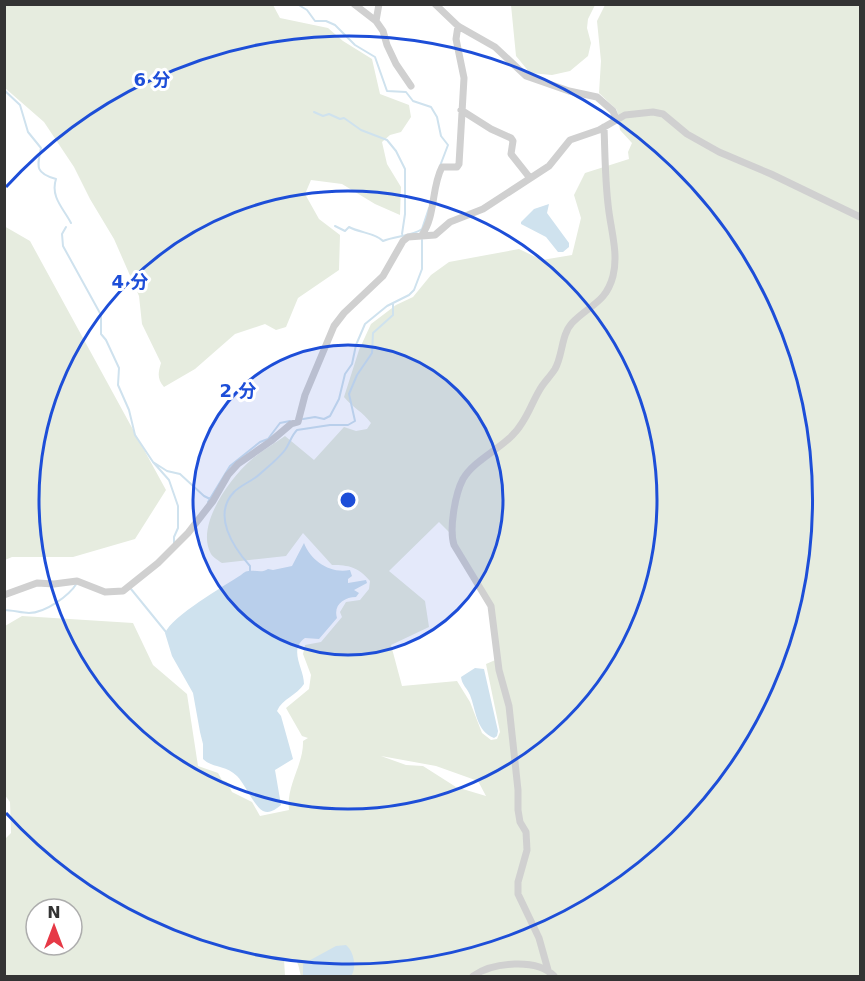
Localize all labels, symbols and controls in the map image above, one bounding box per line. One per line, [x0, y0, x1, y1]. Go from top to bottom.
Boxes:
text: 6 分 [134, 69, 170, 90]
text: 4 分 [112, 271, 148, 292]
text: 2 分 [220, 380, 256, 401]
centre of rings [338, 490, 358, 510]
north arrow [24, 897, 84, 957]
text: N [47, 903, 61, 922]

